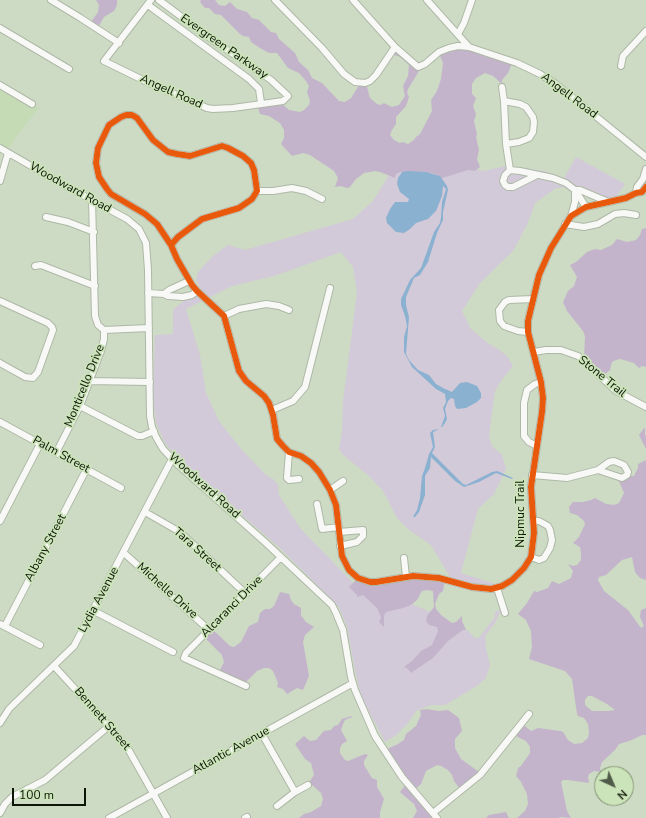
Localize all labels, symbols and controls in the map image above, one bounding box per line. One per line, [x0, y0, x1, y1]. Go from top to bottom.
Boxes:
street label: Evergreen Parkway [177, 11, 271, 83]
street label: Angell Road [538, 70, 600, 122]
street label: Angell Road [137, 72, 205, 112]
street label: Woodward Road [27, 160, 113, 216]
street label: Monticello Drive [62, 343, 108, 429]
street label: Stone Trail [575, 353, 629, 401]
street label: Palm Street [30, 433, 92, 477]
street label: Woodward Road [165, 450, 243, 522]
street label: Nipmuc Trail [514, 480, 528, 548]
street label: Albany Street [22, 512, 70, 584]
street label: Tara Street [170, 525, 224, 575]
street label: Michelle Drive [134, 560, 200, 622]
street label: Lydia Avenue [76, 565, 122, 635]
street label: Alcaranci Drive [198, 573, 266, 641]
street label: Bennett Street [71, 685, 133, 753]
street label: Atlantic Avenue [190, 724, 272, 778]
north arrow [594, 766, 634, 806]
scale bar [14, 780, 88, 806]
text: N [614, 786, 630, 803]
text: 100 m [19, 787, 54, 803]

